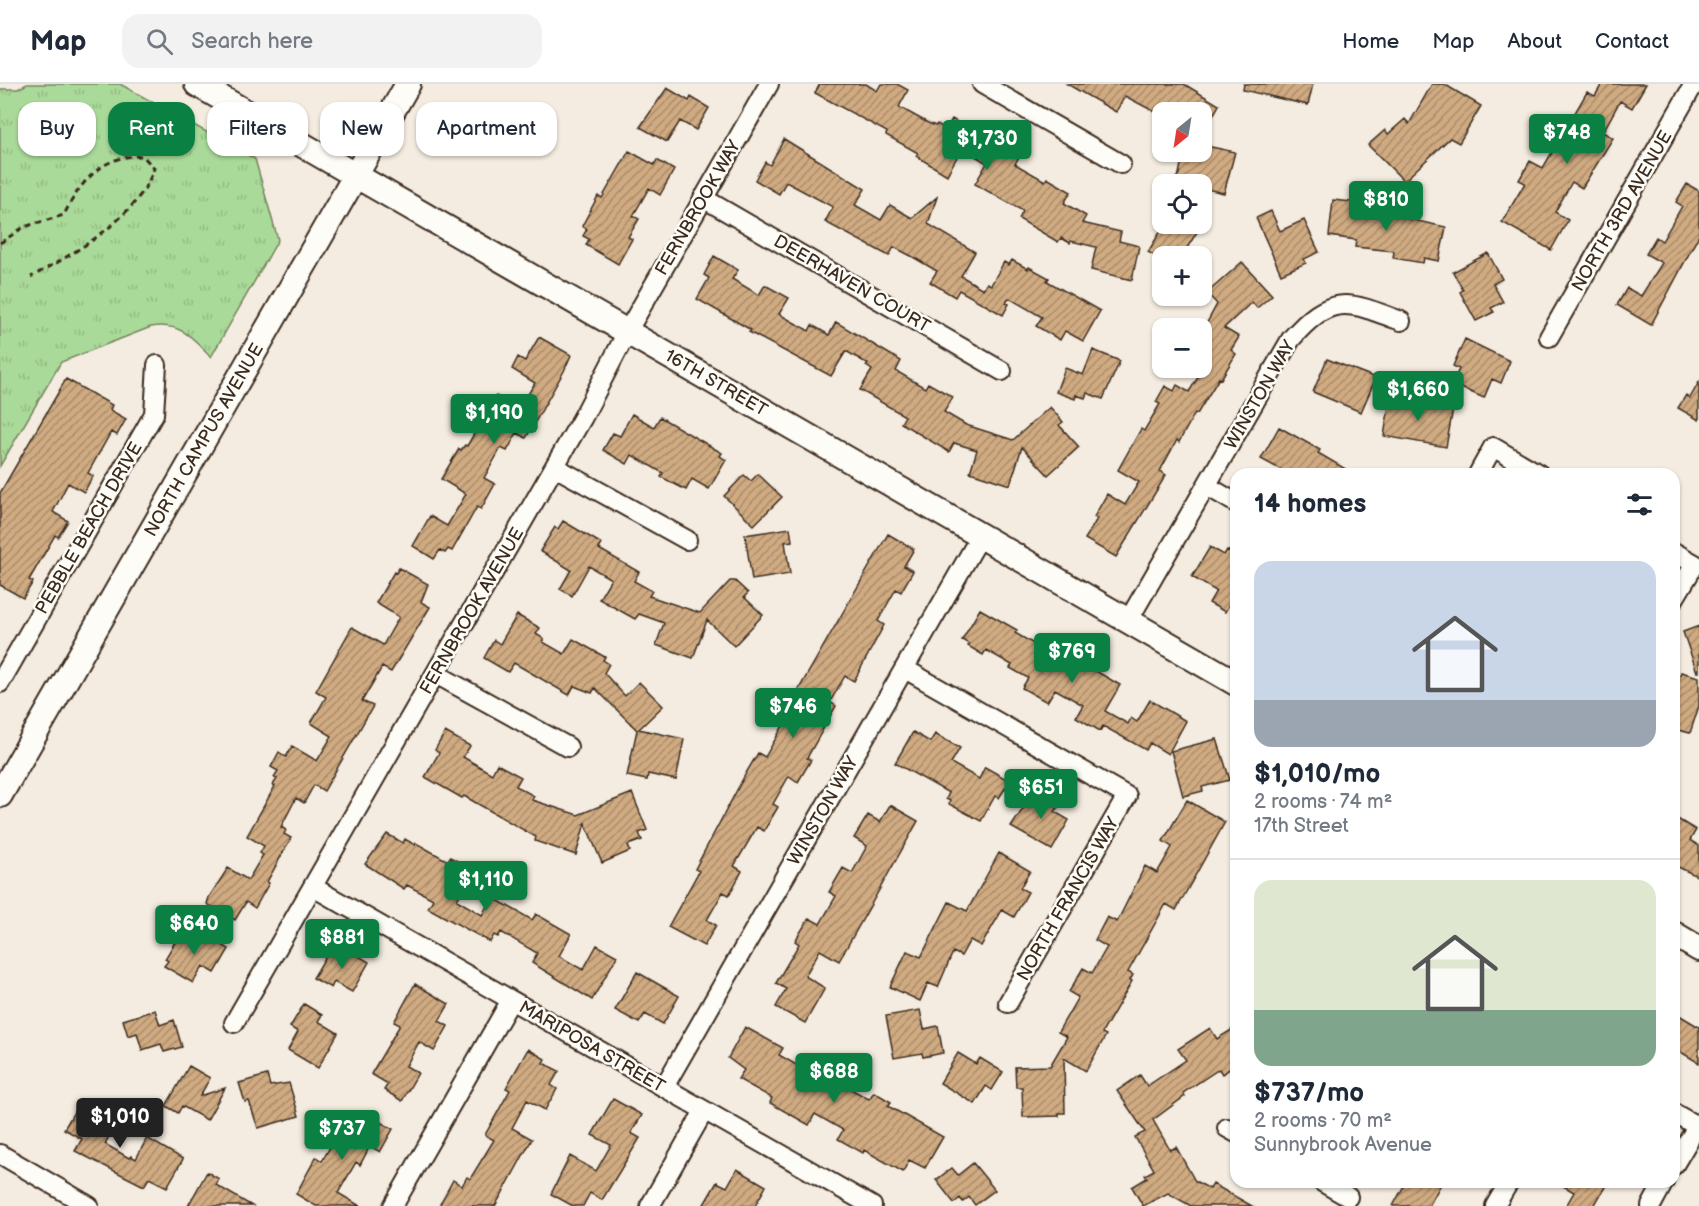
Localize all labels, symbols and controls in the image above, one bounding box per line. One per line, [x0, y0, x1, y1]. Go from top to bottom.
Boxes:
search box [122, 14, 542, 68]
text: Map [30, 25, 86, 58]
icon: search [143, 25, 176, 58]
text: Search here [191, 28, 313, 55]
text: Home [1342, 29, 1399, 54]
text: Map [1432, 29, 1474, 54]
text: About [1507, 29, 1562, 54]
text: Contact [1595, 29, 1669, 54]
chip: Buy [18, 102, 96, 156]
chip: Rent [108, 102, 195, 156]
chip: Filters [207, 102, 308, 156]
chip: New [320, 102, 404, 156]
chip: Apartment [416, 102, 557, 156]
north arrow [1152, 102, 1212, 162]
map controls [1152, 102, 1212, 378]
pin: $748 [1531, 114, 1603, 165]
pin: $1,730 [938, 120, 1036, 171]
text: $748 [1543, 121, 1591, 145]
text: $1,730 [956, 127, 1018, 151]
street label: NORTH 3RD AVENUE [1567, 127, 1677, 295]
street label: FERNBROOK WAY [651, 137, 745, 279]
button: locate [1152, 174, 1212, 234]
pin: $810 [1350, 181, 1422, 232]
text: $810 [1363, 188, 1409, 212]
street label: DEERHAVEN COURT [770, 231, 934, 337]
button: + [1152, 246, 1212, 306]
button: − [1152, 318, 1212, 378]
street label: WINSTON WAY [1220, 337, 1300, 453]
street label: NORTH CAMPUS AVENUE [140, 340, 268, 540]
street label: 16TH STREET [661, 345, 771, 421]
pin: $1,660 [1369, 371, 1467, 422]
text: $1,660 [1387, 378, 1449, 402]
pin: $1,190 [445, 394, 543, 445]
text: $1,190 [465, 401, 523, 425]
street label: PEBBLE BEACH DRIVE [31, 438, 147, 618]
icon: filters [1623, 488, 1656, 521]
text: 14 homes [1254, 489, 1366, 520]
street label: FERNBROOK AVENUE [416, 524, 528, 698]
icon: home [1401, 600, 1509, 708]
pin: $769 [1036, 633, 1108, 684]
text: $769 [1048, 640, 1096, 664]
pin: $746 [757, 688, 829, 739]
text: $746 [769, 695, 817, 719]
street label: WINSTON WAY [783, 753, 863, 869]
text: $1,010/mo [1254, 759, 1380, 790]
pin: $651 [1005, 769, 1077, 820]
text: $651 [1018, 776, 1064, 800]
text: 2 rooms · 74 m² [1254, 790, 1392, 814]
street label: NORTH FRANCIS WAY [1013, 813, 1124, 984]
text: 17th Street [1254, 814, 1349, 838]
pin: $1,110 [437, 861, 535, 912]
text: $1,110 [458, 868, 514, 892]
pin: $640 [158, 905, 230, 956]
text: $640 [169, 912, 219, 936]
pin: $881 [306, 919, 378, 970]
icon: home [1401, 919, 1509, 1027]
text: $881 [319, 926, 365, 950]
street label: MARIPOSA STREET [515, 997, 669, 1097]
pin: $688 [798, 1053, 870, 1104]
text: $688 [809, 1060, 859, 1084]
text: $737/mo [1254, 1078, 1364, 1109]
pin: $1,010 [71, 1098, 169, 1149]
text: $1,010 [90, 1105, 150, 1129]
text: 2 rooms · 70 m² [1254, 1109, 1392, 1133]
pin: $737 [306, 1110, 378, 1161]
text: $737 [319, 1117, 365, 1141]
text: Sunnybrook Avenue [1254, 1133, 1432, 1157]

